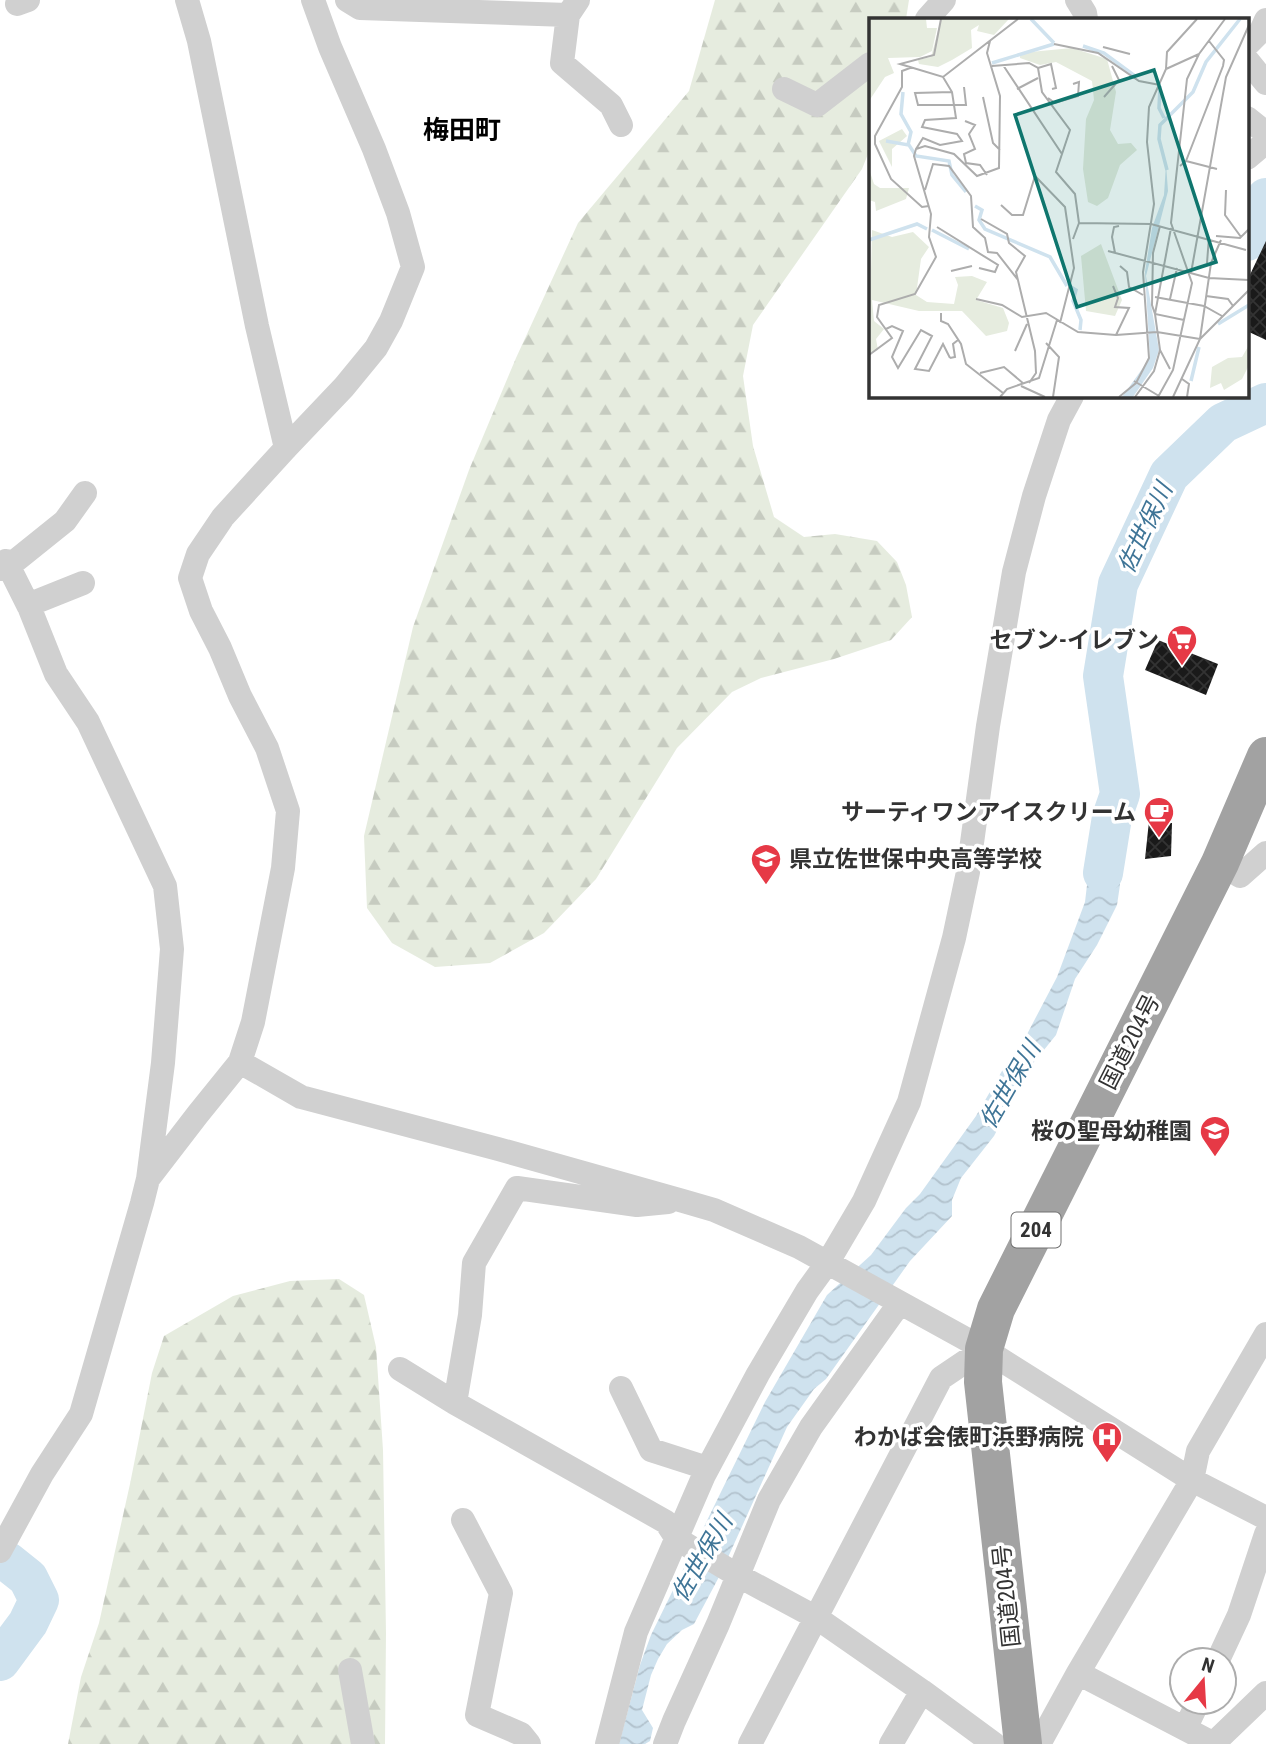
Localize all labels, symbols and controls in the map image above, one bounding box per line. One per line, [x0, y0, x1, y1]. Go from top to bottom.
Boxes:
inset map [869, 18, 1248, 397]
district label: 梅田町 [423, 115, 501, 145]
water label: 佐世保川 [1112, 476, 1179, 577]
supermarket icon: セブン-イレブン [1165, 623, 1199, 667]
place label: セブン-イレブン [990, 627, 1159, 654]
cafe icon: サーティワンアイスクリーム [1142, 795, 1176, 839]
place label: サーティワンアイスクリーム [841, 799, 1136, 826]
school or university icon: 県立佐世保中央高等学校 [749, 842, 783, 886]
place label: 県立佐世保中央高等学校 [789, 846, 1042, 873]
street label: 国道204号 [1095, 990, 1165, 1094]
water label: 佐世保川 [974, 1034, 1048, 1134]
school or university icon: 桜の聖母幼稚園 [1198, 1114, 1232, 1158]
place label: 桜の聖母幼稚園 [1031, 1118, 1192, 1145]
road number: 204 [1012, 1212, 1060, 1248]
hospital icon: わかば会俵町浜野病院 [1090, 1420, 1124, 1464]
place label: わかば会俵町浜野病院 [854, 1424, 1084, 1451]
water label: 佐世保川 [666, 1507, 740, 1607]
street label: 国道204号 [988, 1543, 1026, 1649]
north arrow [1168, 1646, 1238, 1716]
text: N [1199, 1653, 1217, 1678]

